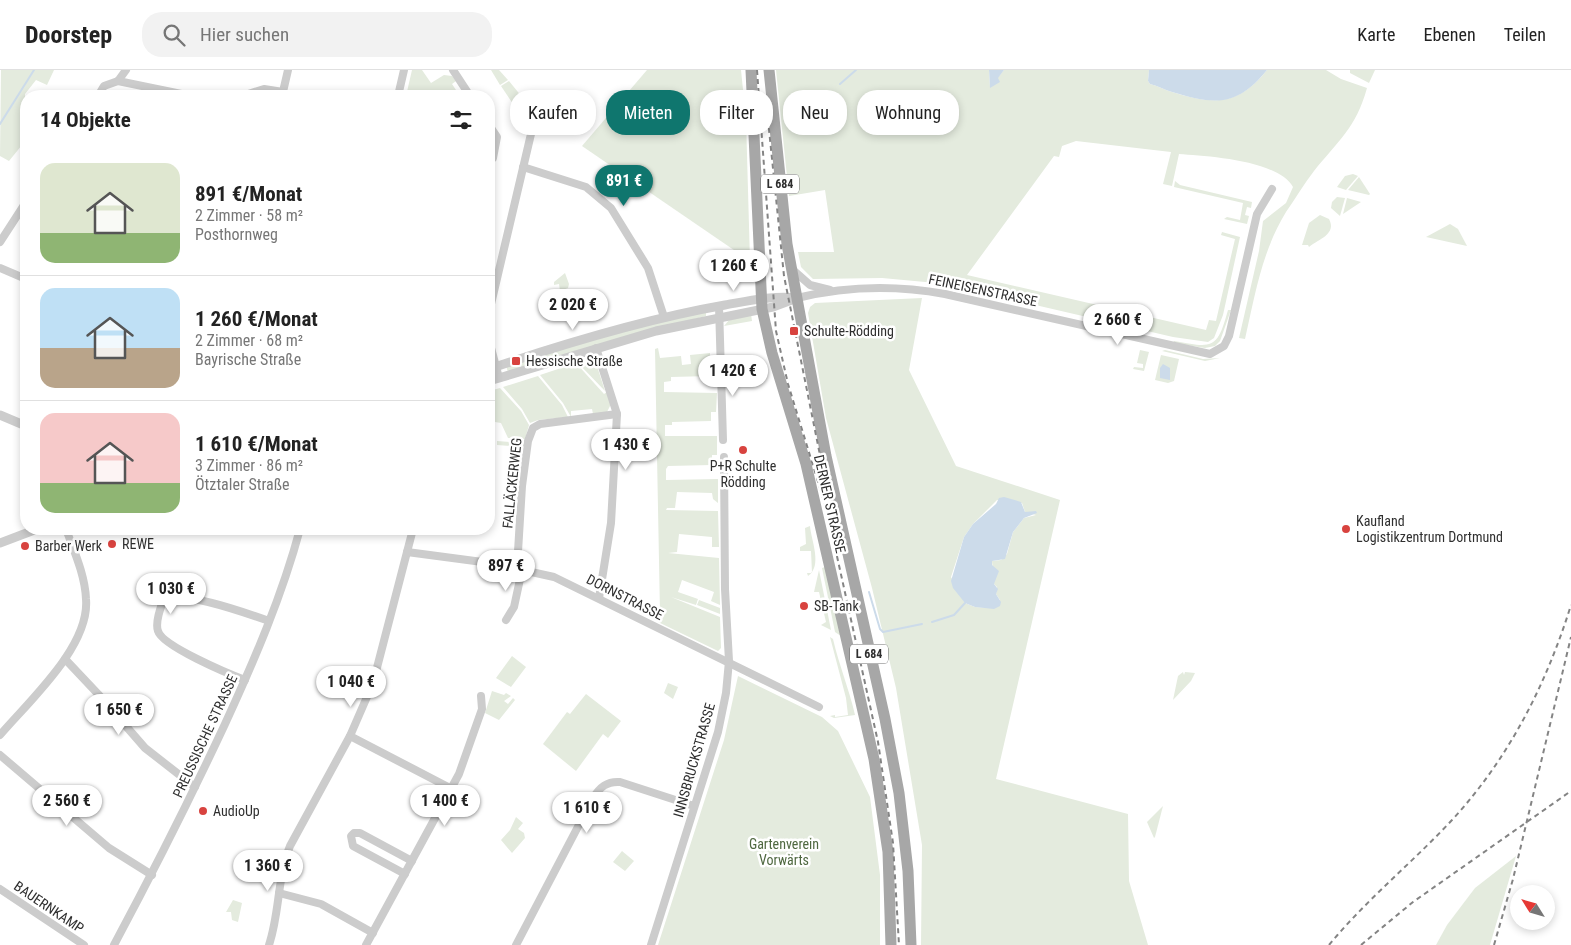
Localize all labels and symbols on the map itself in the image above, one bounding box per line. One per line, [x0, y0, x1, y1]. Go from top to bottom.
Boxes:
pin: 891 € [589, 164, 659, 207]
road number: L 684 [761, 175, 799, 194]
pin: 1 260 € [688, 250, 780, 292]
street label: FEINEISENSTRASSE [927, 271, 1039, 309]
pin: 2 020 € [527, 288, 619, 331]
pin: 2 660 € [1072, 304, 1164, 346]
place label: Schulte-Rödding [804, 323, 894, 339]
marker: Schulte-Rödding [788, 325, 800, 337]
place label: Hessische Straße [526, 353, 623, 369]
pin: 1 420 € [687, 354, 779, 397]
marker: Hessische Straße [510, 355, 522, 367]
pin: 1 430 € [580, 428, 672, 471]
street label: FALLÄCKERWEG [499, 437, 525, 529]
marker: P+R Schulte Rödding [737, 444, 749, 456]
street label: DERNER STRASSE [811, 453, 849, 555]
place label: P+R Schulte Rödding [710, 458, 777, 490]
place label: Kaufland Logistikzentrum Dortmund [1356, 513, 1503, 545]
marker: Kaufland Logistikzentrum Dortmund [1340, 523, 1352, 535]
place label: REWE [122, 536, 154, 552]
place label: Barber Werk [35, 538, 103, 554]
marker: REWE [106, 538, 118, 550]
marker: Barber Werk [19, 540, 31, 552]
pin: 897 € [471, 550, 541, 592]
street label: DORNSTRASSE [584, 571, 666, 623]
pin: 1 030 € [125, 572, 217, 615]
place label: SB-Tank [814, 598, 859, 614]
marker: SB-Tank [798, 600, 810, 612]
road number: L 684 [850, 644, 888, 664]
pin: 1 040 € [305, 666, 397, 708]
street label: PREUSSISCHE STRASSE [170, 672, 241, 800]
pin: 1 650 € [73, 694, 165, 736]
street label: INNSBRUCKSTRASSE [670, 701, 718, 819]
pin: 2 560 € [21, 784, 113, 827]
pin: 1 400 € [399, 784, 491, 827]
pin: 1 610 € [541, 792, 633, 834]
place label: AudioUp [213, 803, 260, 819]
marker: AudioUp [197, 805, 209, 817]
park label: Gartenverein Vorwärts [749, 836, 819, 868]
pin: 1 360 € [222, 850, 314, 892]
street label: BAUERNKAMP [11, 878, 87, 936]
north arrow [1510, 885, 1555, 930]

